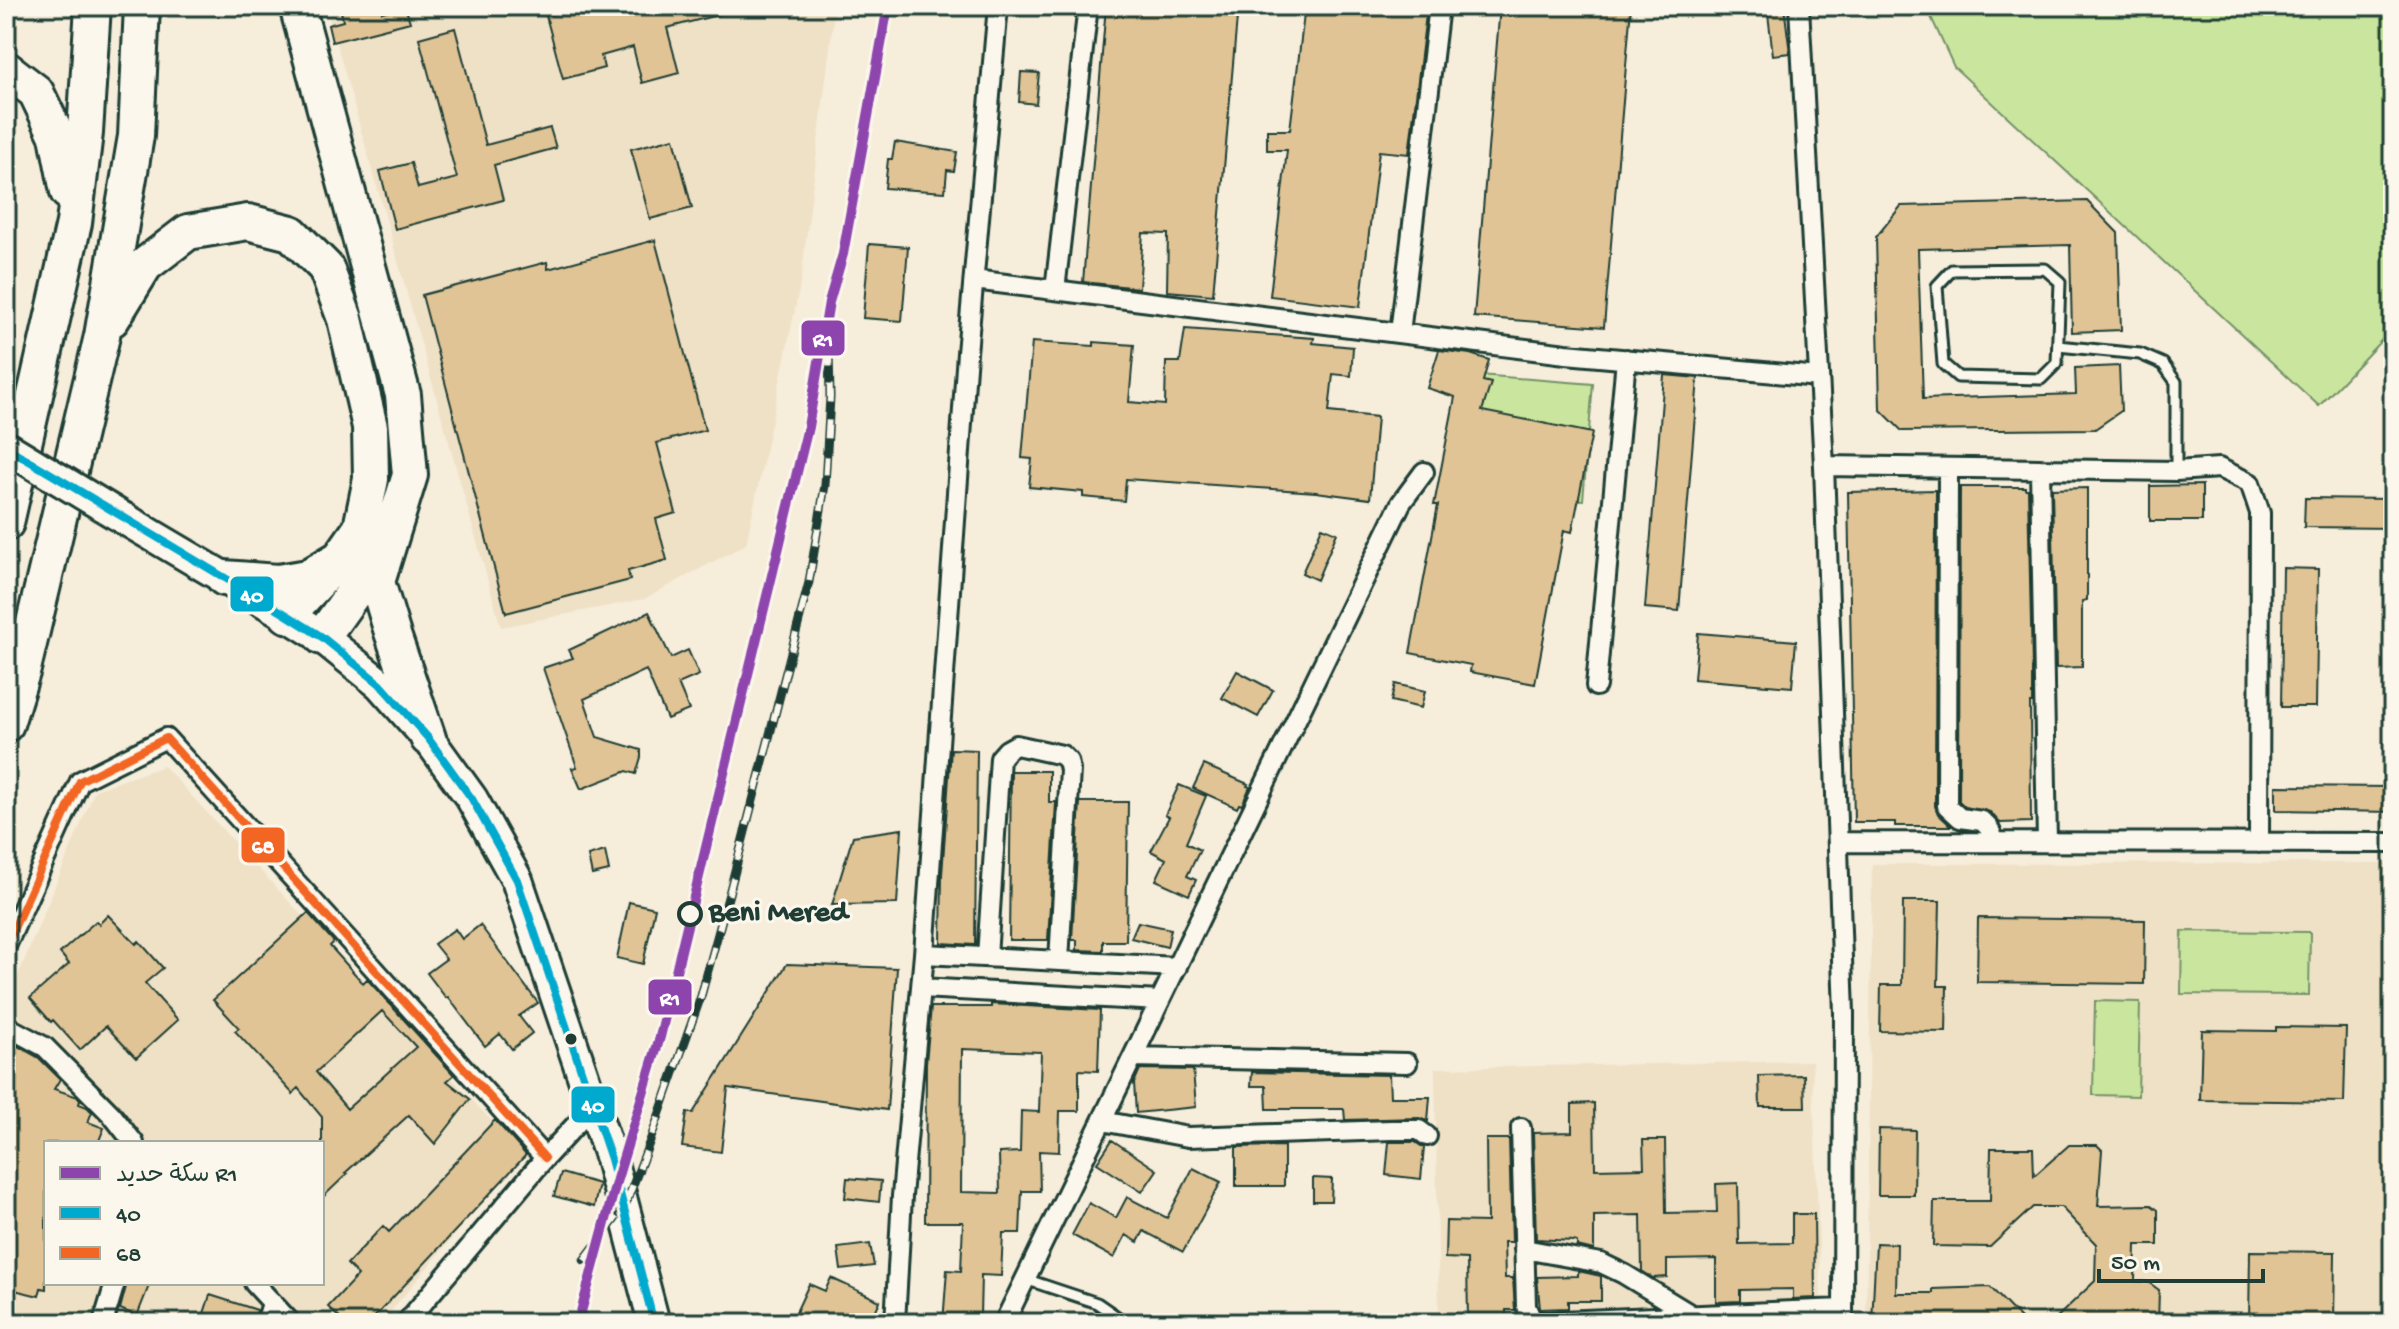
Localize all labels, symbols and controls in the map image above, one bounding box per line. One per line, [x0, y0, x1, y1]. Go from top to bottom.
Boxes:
line badge: R1 [800, 319, 846, 357]
text: R1 [812, 329, 833, 355]
line badge: 40 [229, 575, 275, 613]
text: 40 [240, 585, 264, 611]
line badge: 68 [240, 826, 286, 864]
text: 68 [251, 836, 275, 862]
place label: Beni Mered [708, 897, 851, 932]
marker: Beni Mered [678, 902, 702, 926]
line badge: R1 [647, 978, 693, 1016]
text: R1 [659, 988, 680, 1014]
unlabelled marker [563, 1031, 579, 1047]
line badge: 40 [570, 1085, 616, 1124]
text: 40 [581, 1095, 605, 1121]
legend [44, 1141, 324, 1285]
text: سكة حديد R1 [116, 1162, 238, 1191]
text: 40 [116, 1202, 141, 1231]
scale bar [2099, 1233, 2263, 1283]
text: 68 [116, 1242, 141, 1271]
text: 50 m [2111, 1250, 2160, 1279]

